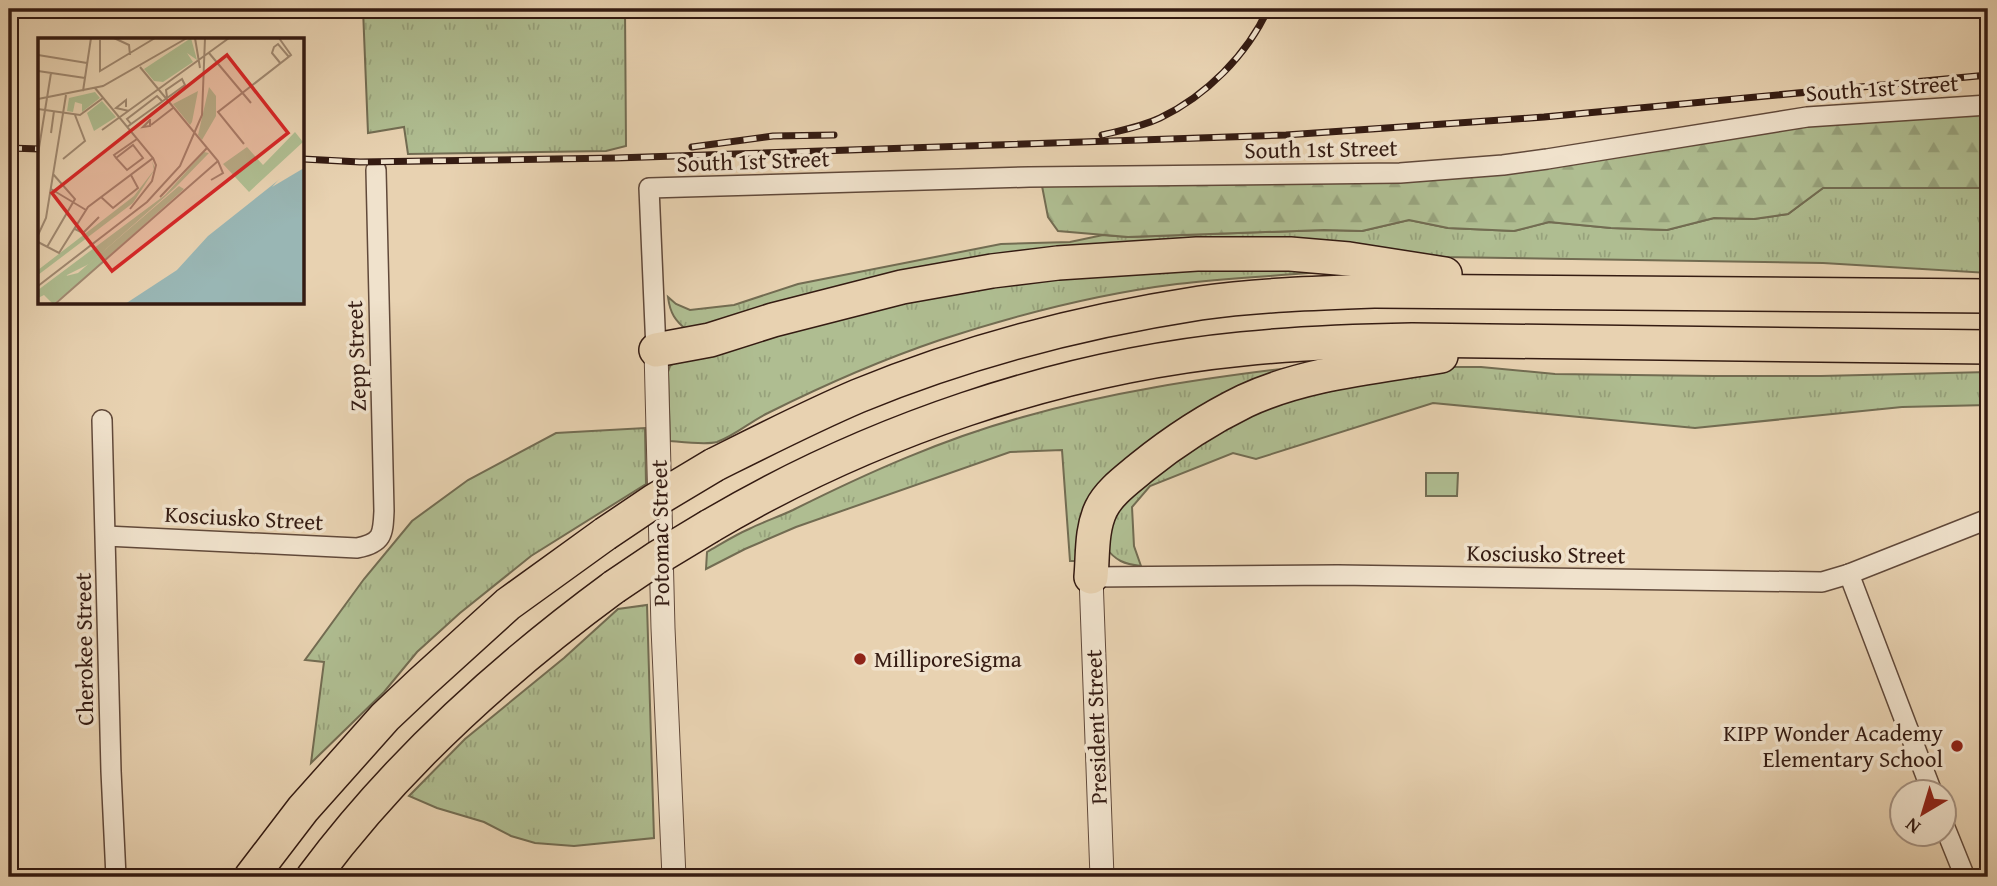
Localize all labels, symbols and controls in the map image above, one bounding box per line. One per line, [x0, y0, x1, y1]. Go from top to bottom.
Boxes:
inset map [38, 38, 304, 304]
street label: South 1st Street [1804, 66, 1959, 109]
street label: South 1st Street [1244, 131, 1398, 166]
street label: South 1st Street [676, 141, 830, 180]
street label: Zepp Street [337, 300, 374, 412]
street label: Potomac Street [642, 459, 677, 607]
street label: Kosciusko Street [164, 497, 324, 538]
street label: Kosciusko Street [1466, 536, 1626, 571]
street label: Cherokee Street [66, 572, 101, 726]
place label: MilliporeSigma [874, 642, 1022, 675]
street label: President Street [1076, 649, 1115, 805]
marker: MilliporeSigma [852, 651, 868, 667]
place label: KIPP Wonder Academy Elementary School [1723, 716, 1944, 775]
marker: KIPP Wonder Academy Elementary School [1949, 738, 1965, 754]
north arrow [1888, 778, 1958, 848]
text: N [1899, 811, 1926, 841]

